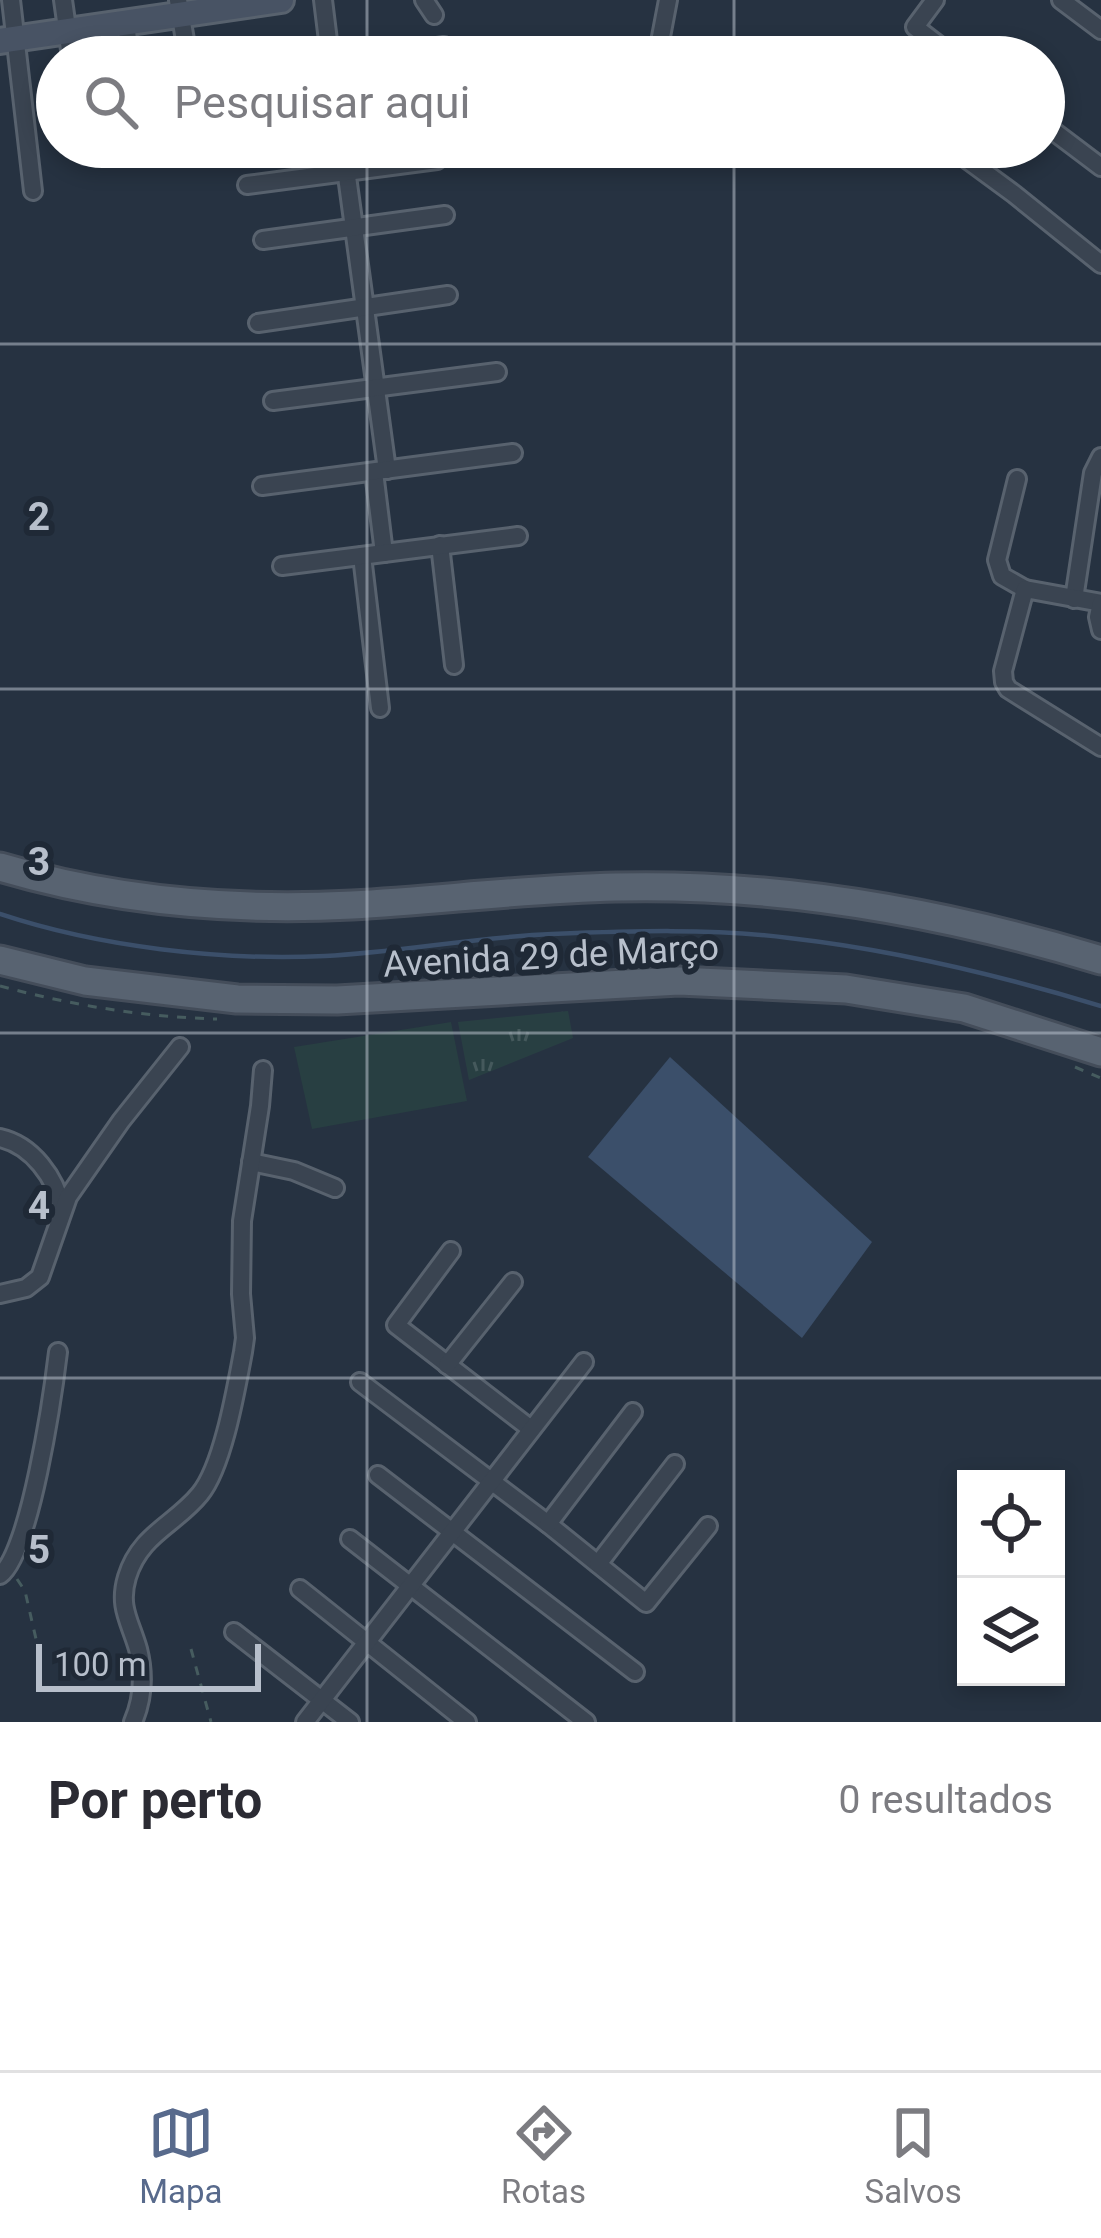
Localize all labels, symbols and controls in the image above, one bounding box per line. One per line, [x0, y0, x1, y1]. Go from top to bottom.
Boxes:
search box [36, 36, 1065, 168]
icon: search [78, 69, 144, 135]
text: Pesquisar aqui [174, 76, 470, 129]
text: 2 [28, 494, 50, 540]
text: 3 [28, 839, 50, 885]
street label: Avenida 29 de Março [382, 926, 720, 986]
text: 4 [28, 1183, 50, 1229]
map controls [957, 1470, 1065, 1686]
button: locate [957, 1470, 1065, 1578]
text: 5 [28, 1527, 50, 1573]
button: layers [957, 1578, 1065, 1686]
scale bar [36, 1638, 261, 1691]
text: 100 m [54, 1645, 147, 1684]
text: Por perto [48, 1771, 262, 1830]
text: 0 resultados [838, 1777, 1053, 1823]
tab: Mapa [139, 2100, 223, 2211]
tab: Rotas [501, 2100, 586, 2211]
tab: Salvos [865, 2100, 962, 2211]

